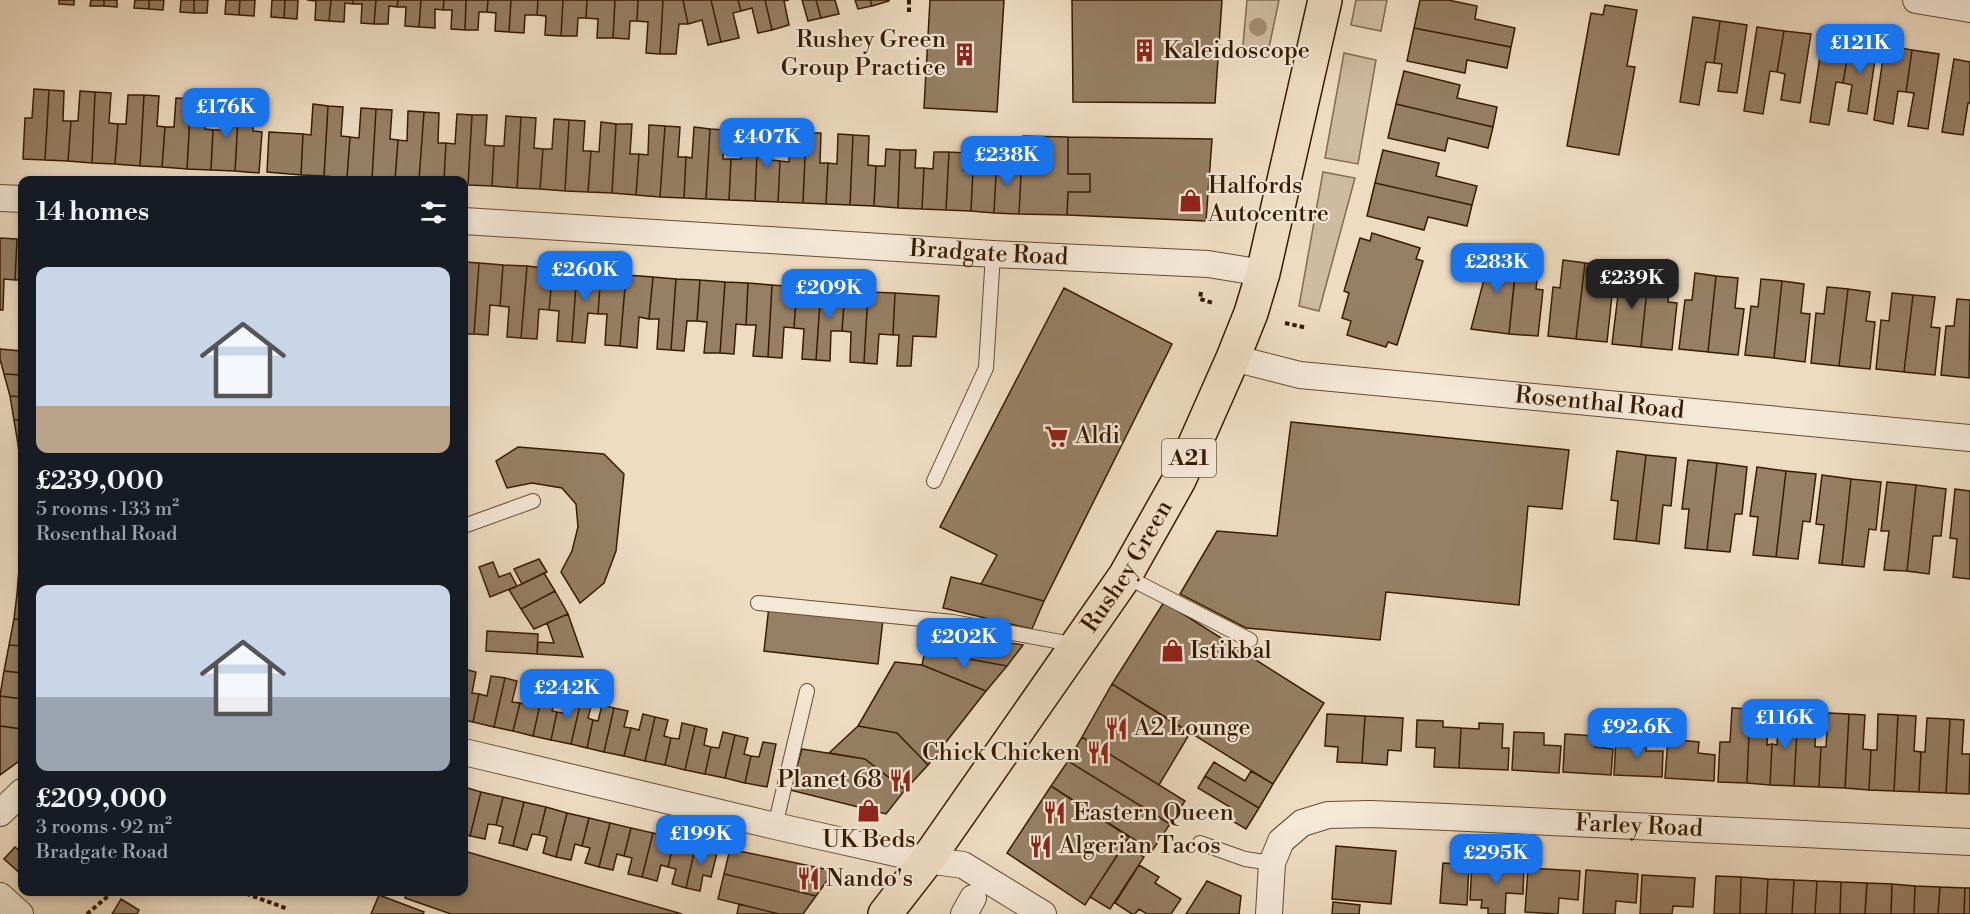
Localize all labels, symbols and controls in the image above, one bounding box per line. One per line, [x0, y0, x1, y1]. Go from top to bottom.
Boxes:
pin: £121K [1818, 24, 1902, 75]
place label: Rushey Green Group Practice [781, 25, 946, 83]
text: £121K [1830, 31, 1890, 56]
place label: Kaleidoscope [1163, 36, 1310, 66]
building icon: Kaleidoscope [1132, 38, 1158, 64]
building icon: Rushey Green Group Practice [951, 41, 977, 67]
pin: £176K [184, 88, 268, 139]
text: £176K [196, 95, 256, 120]
pin: £407K [725, 118, 809, 169]
text: £407K [734, 125, 800, 150]
pin: £238K [965, 136, 1049, 187]
text: £238K [975, 143, 1039, 168]
place label: Halfords Autocentre [1207, 171, 1329, 229]
shop icon: Halfords Autocentre [1177, 187, 1203, 213]
text: 14 homes [36, 196, 149, 228]
icon: filters [417, 196, 450, 229]
street label: Bradgate Road [908, 234, 1069, 272]
pin: £283K [1455, 243, 1539, 294]
text: £283K [1465, 250, 1529, 275]
pin: £260K [543, 251, 627, 302]
text: £260K [551, 258, 619, 283]
pin: £239K [1590, 259, 1674, 310]
text: £239K [1600, 266, 1664, 291]
pin: £209K [787, 269, 871, 320]
text: £209K [795, 276, 863, 301]
icon: home [189, 306, 297, 414]
street label: Rosenthal Road [1514, 380, 1686, 426]
place label: Aldi [1074, 421, 1120, 451]
supermarket icon: Aldi [1044, 423, 1070, 449]
road number: A21 [1162, 439, 1216, 477]
text: £239,000 [36, 465, 164, 497]
street label: Rushey Green [1075, 495, 1179, 638]
text: 5 rooms · 133 m² [36, 497, 179, 522]
text: Rosenthal Road [36, 522, 177, 547]
pin: £202K [922, 618, 1006, 669]
icon: home [189, 624, 297, 732]
text: £202K [931, 625, 997, 650]
place label: Istikbal [1190, 636, 1272, 666]
shop icon: Istikbal [1159, 638, 1185, 664]
pin: £242K [525, 669, 609, 720]
text: £242K [534, 676, 600, 701]
pin: £116K [1743, 699, 1827, 750]
text: £116K [1755, 706, 1815, 731]
pin: £92.6K [1588, 708, 1686, 759]
place label: A2 Lounge [1133, 713, 1251, 743]
restaurant icon: A2 Lounge [1103, 715, 1129, 741]
text: £92.6K [1602, 715, 1672, 740]
place label: Chick Chicken [922, 738, 1080, 768]
restaurant icon: Chick Chicken [1085, 740, 1111, 766]
place label: Planet 68 [777, 765, 882, 795]
restaurant icon: Planet 68 [887, 767, 913, 793]
text: £209,000 [36, 783, 167, 815]
shop icon: UK Beds [856, 797, 882, 823]
place label: Eastern Queen [1073, 798, 1234, 828]
restaurant icon: Eastern Queen [1042, 800, 1068, 826]
street label: Farley Road [1574, 808, 1704, 844]
text: 3 rooms · 92 m² [36, 815, 172, 840]
pin: £199K [659, 815, 743, 866]
text: £199K [670, 822, 732, 847]
place label: UK Beds [822, 825, 916, 855]
place label: Algerian Tacos [1058, 831, 1221, 861]
restaurant icon: Algerian Tacos [1028, 833, 1054, 859]
pin: £295K [1454, 834, 1538, 885]
text: Bradgate Road [36, 840, 168, 865]
text: £295K [1464, 841, 1528, 866]
place label: Nando's [826, 864, 913, 894]
restaurant icon: Nando's [795, 866, 821, 892]

